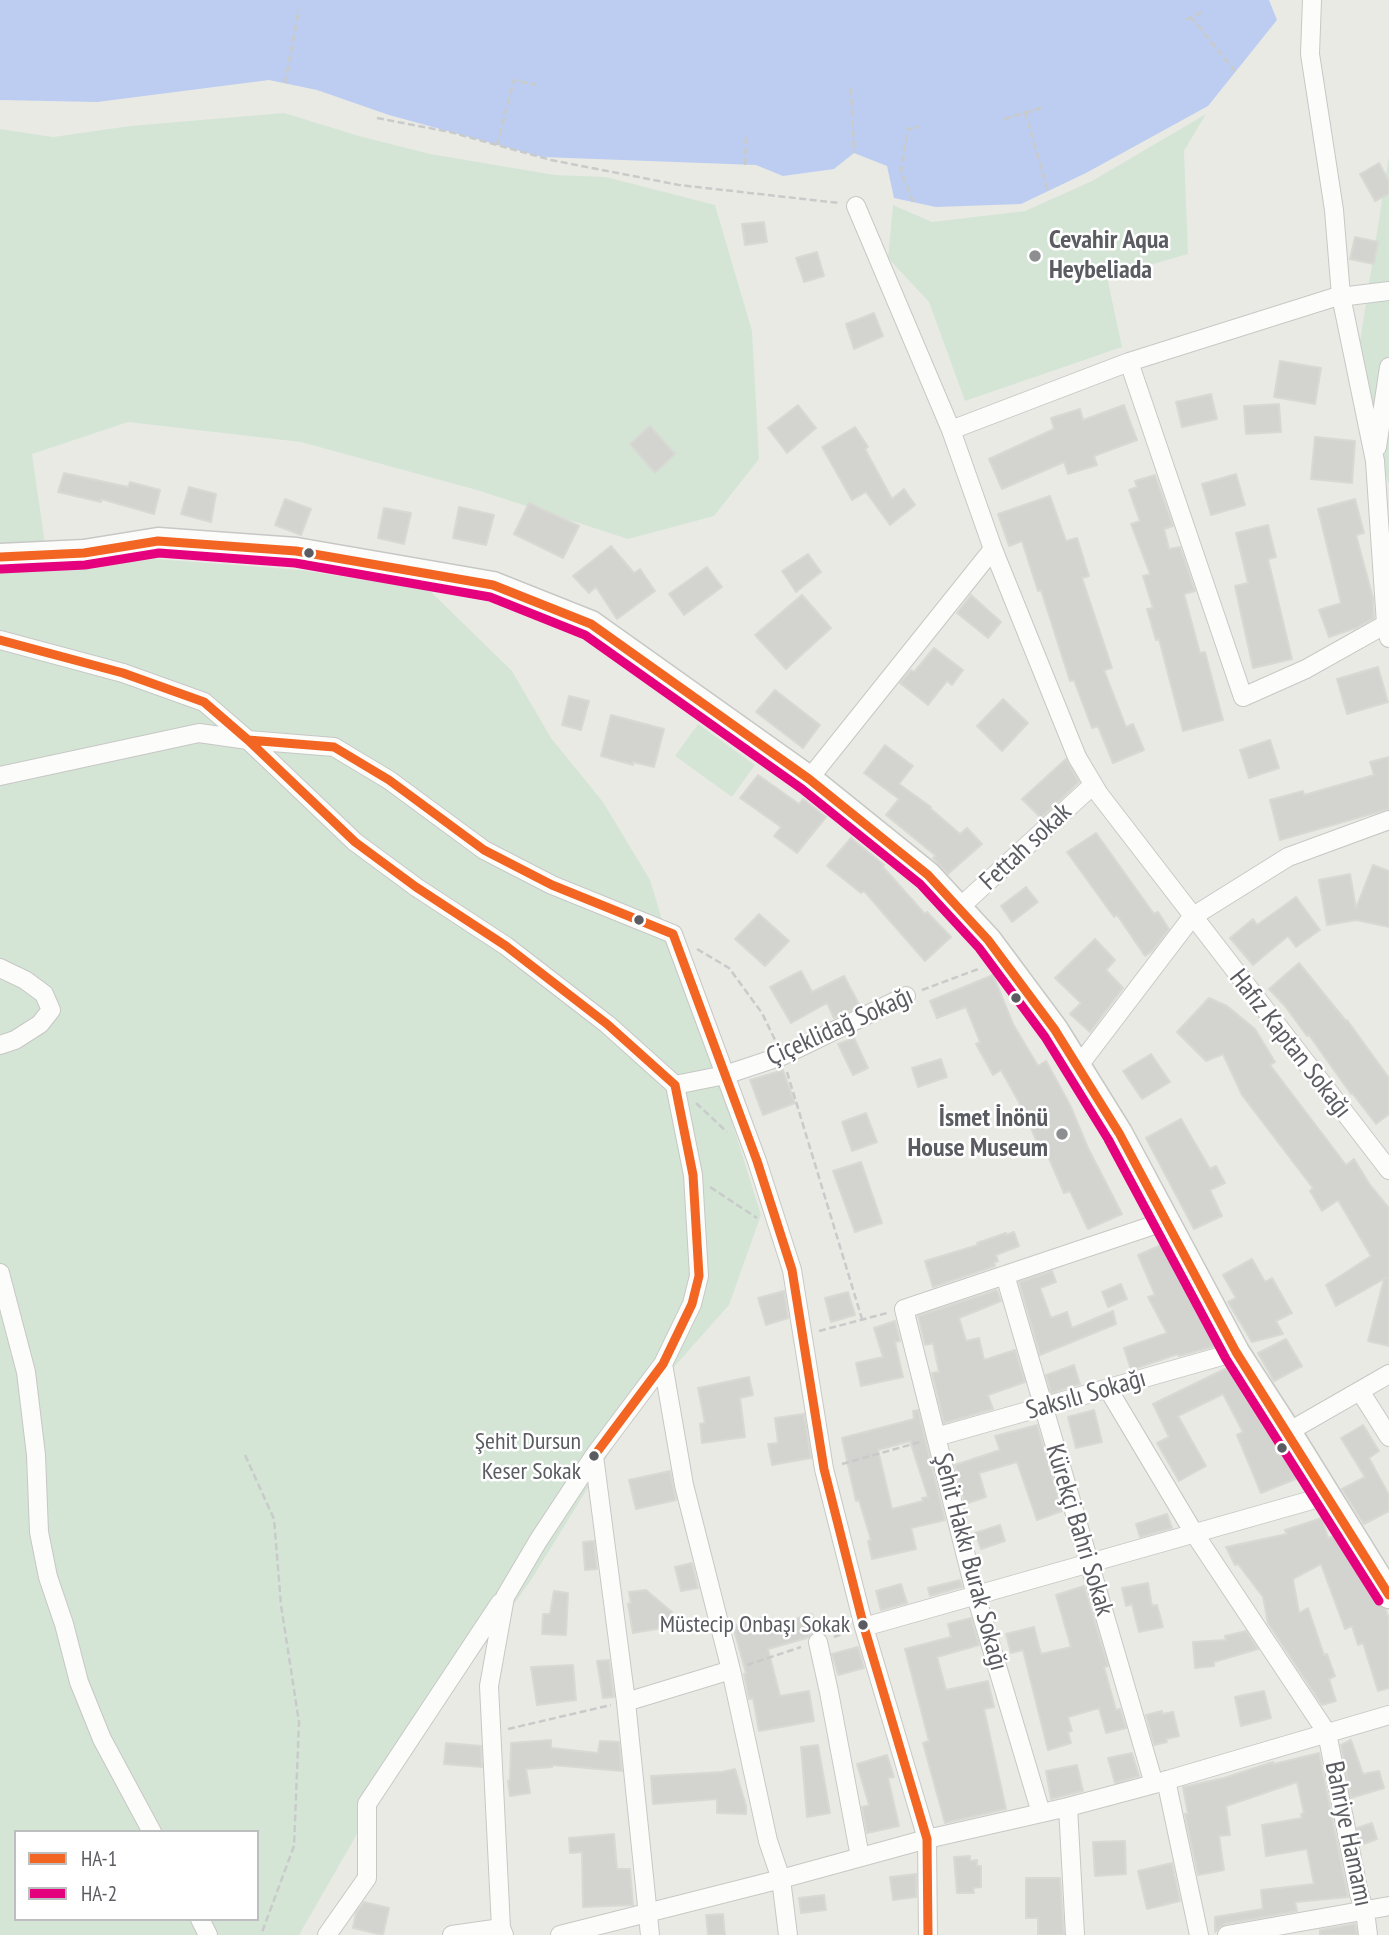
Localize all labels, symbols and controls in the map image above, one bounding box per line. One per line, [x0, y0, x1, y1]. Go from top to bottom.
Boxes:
place label: Cevahir Aqua Heybeliada [1049, 225, 1169, 286]
marker: Cevahir Aqua Heybeliada [1027, 248, 1043, 264]
unlabelled marker [302, 546, 316, 560]
street label: Fettah sokak [974, 797, 1078, 897]
unlabelled marker [632, 913, 646, 927]
street label: Hafız Kaptan Sokağı [1222, 964, 1358, 1124]
street label: Çiçeklidağ Sokağı [762, 981, 918, 1073]
unlabelled marker [1009, 991, 1023, 1005]
place label: İsmet İnönü House Museum [907, 1103, 1048, 1164]
marker: İsmet İnönü House Museum [1054, 1126, 1070, 1142]
street label: Saksılı Sokağı [1023, 1363, 1149, 1427]
place label: Şehit Dursun Keser Sokak [475, 1428, 581, 1484]
street label: Kürekçi Bahri Sokak [1038, 1441, 1120, 1619]
unlabelled marker [1275, 1441, 1289, 1455]
marker: Şehit Dursun Keser Sokak [587, 1449, 601, 1463]
street label: Şehit Hakkı Burak Sokağı [926, 1450, 1014, 1674]
place label: Müstecip Onbaşı Sokak [660, 1611, 850, 1639]
marker: Müstecip Onbaşı Sokak [856, 1618, 870, 1632]
street label: Bahriye Hamamı [1317, 1759, 1379, 1909]
legend [14, 1830, 259, 1921]
text: HA-1 [81, 1845, 117, 1872]
text: HA-2 [81, 1880, 117, 1907]

